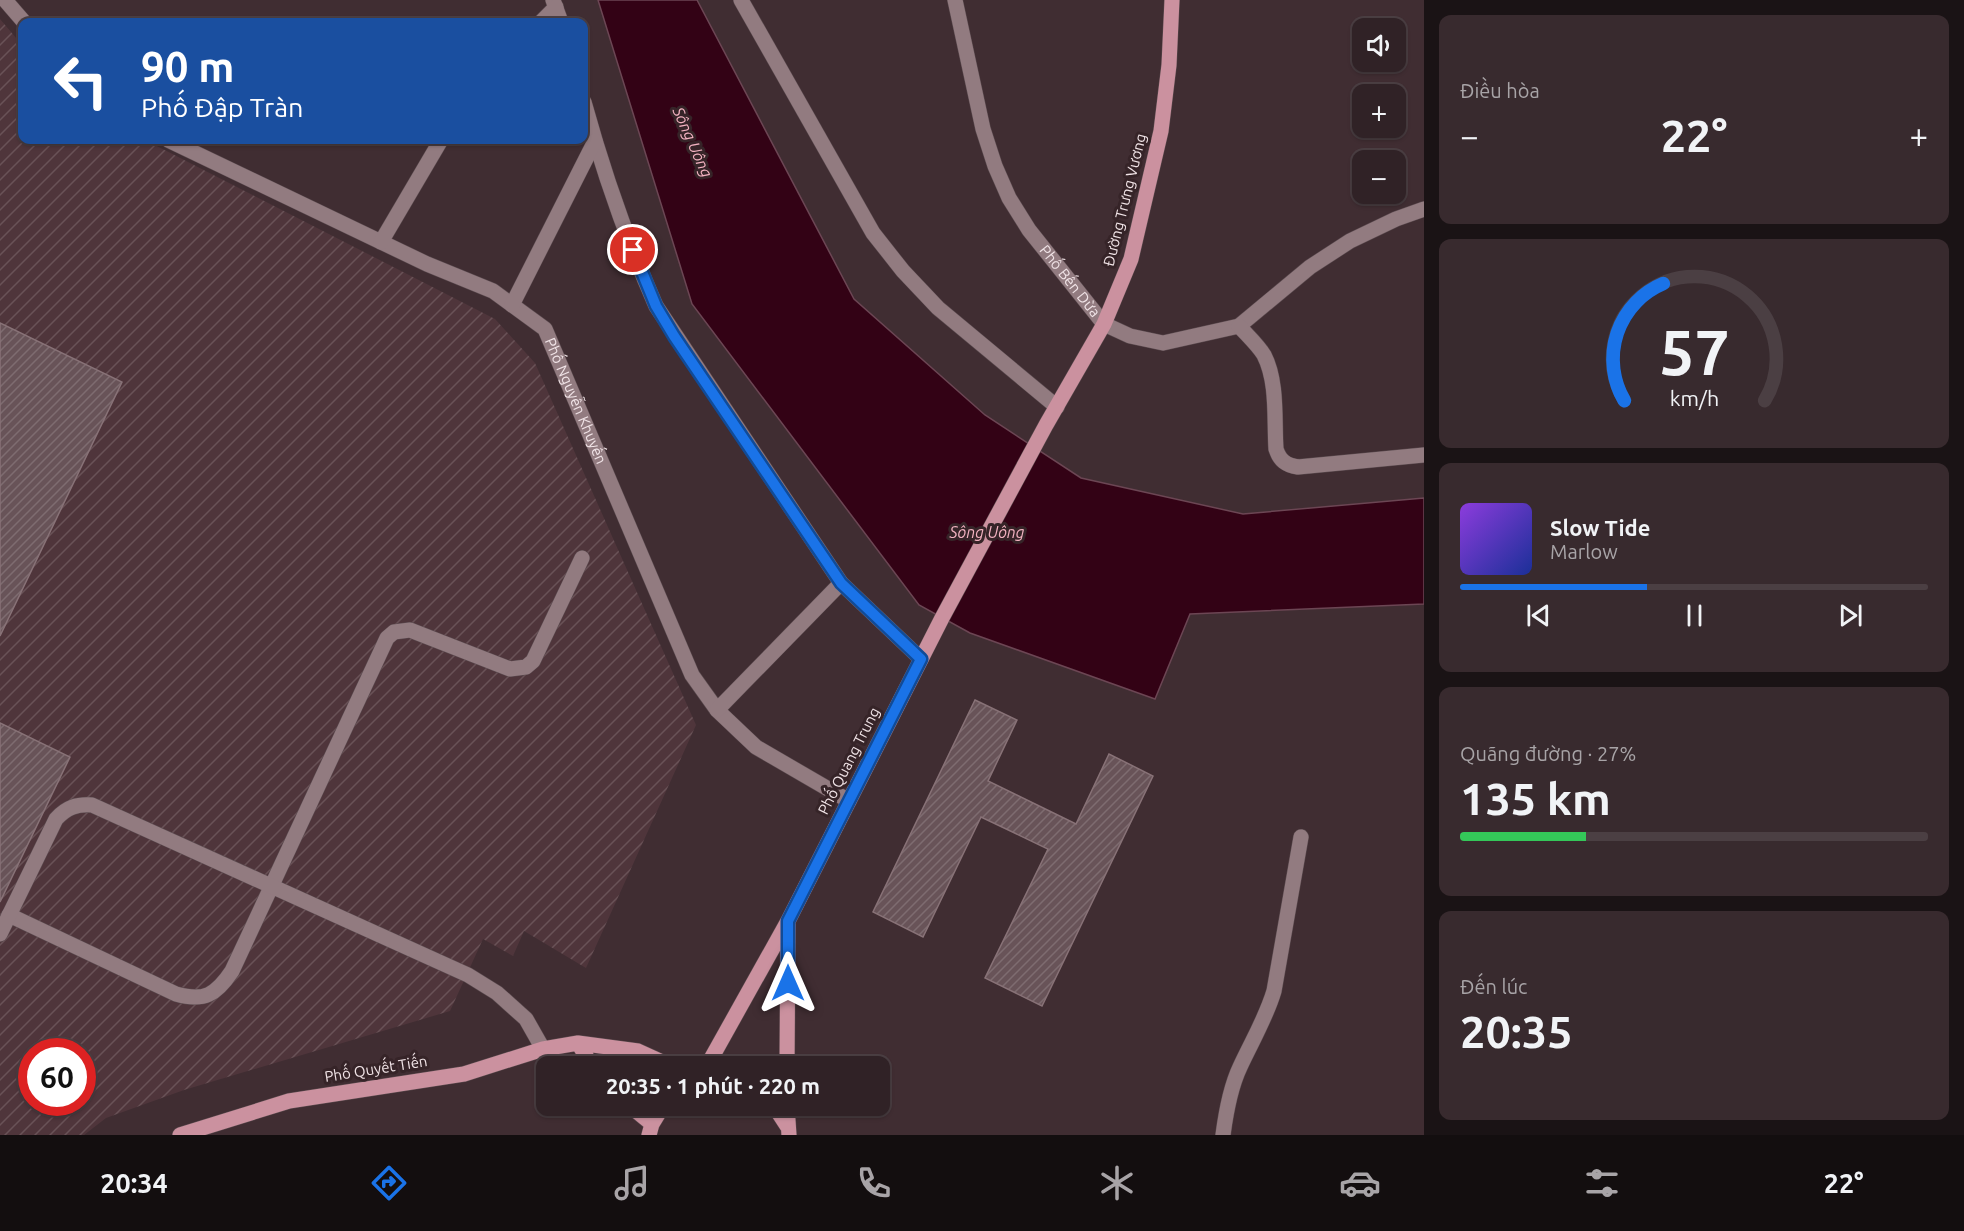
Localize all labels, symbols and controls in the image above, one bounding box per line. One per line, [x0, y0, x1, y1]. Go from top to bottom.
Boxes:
map controls [1352, 18, 1406, 204]
button: sound [1352, 18, 1406, 72]
icon: left [42, 42, 120, 120]
text: 90 m [141, 43, 235, 90]
text: Điều hòa [1460, 79, 1540, 102]
button: + [1352, 84, 1406, 138]
text: Phố Đập Tràn [141, 92, 303, 122]
water label: Sông Uông [669, 103, 717, 180]
text: 22° [1661, 110, 1727, 161]
text: − [1460, 117, 1479, 154]
text: + [1909, 117, 1928, 154]
street label: Đường Trưng Vương [1100, 132, 1149, 268]
button: − [1352, 150, 1406, 204]
pin [607, 224, 658, 275]
icon: arrive [616, 233, 649, 266]
street label: Phố Bến Dừa [1036, 242, 1104, 320]
text: 57 [1659, 317, 1729, 387]
street label: Phố Nguyễn Khuyến [542, 335, 610, 466]
text: km/h [1669, 386, 1719, 410]
text: Slow Tide [1550, 515, 1650, 540]
water label: Sông Uông [949, 523, 1025, 541]
text: Marlow [1550, 540, 1618, 563]
icon: previous [1522, 599, 1555, 632]
icon: pause [1678, 599, 1711, 632]
icon: next [1834, 599, 1867, 632]
street label: Phố Quang Trung [813, 704, 883, 817]
text: Quãng đường · 27% [1460, 742, 1636, 765]
text: 135 km [1460, 773, 1611, 824]
position arrow [756, 951, 820, 1015]
text: Đến lúc [1460, 975, 1527, 998]
text: 20:35 [1460, 1006, 1573, 1057]
speed limit sign: 60 [18, 1038, 96, 1116]
street label: Phố Quyết Tiến [323, 1050, 429, 1085]
text: 20:35 · 1 phút · 220 m [606, 1073, 820, 1098]
icon: directions [368, 1162, 410, 1204]
icon: music [611, 1162, 653, 1204]
icon: phone [853, 1162, 895, 1204]
icon: climate [1096, 1162, 1138, 1204]
icon: car [1339, 1162, 1381, 1204]
icon: filters [1581, 1162, 1623, 1204]
text: 20:34 [100, 1168, 168, 1198]
text: 22° [1824, 1168, 1864, 1198]

